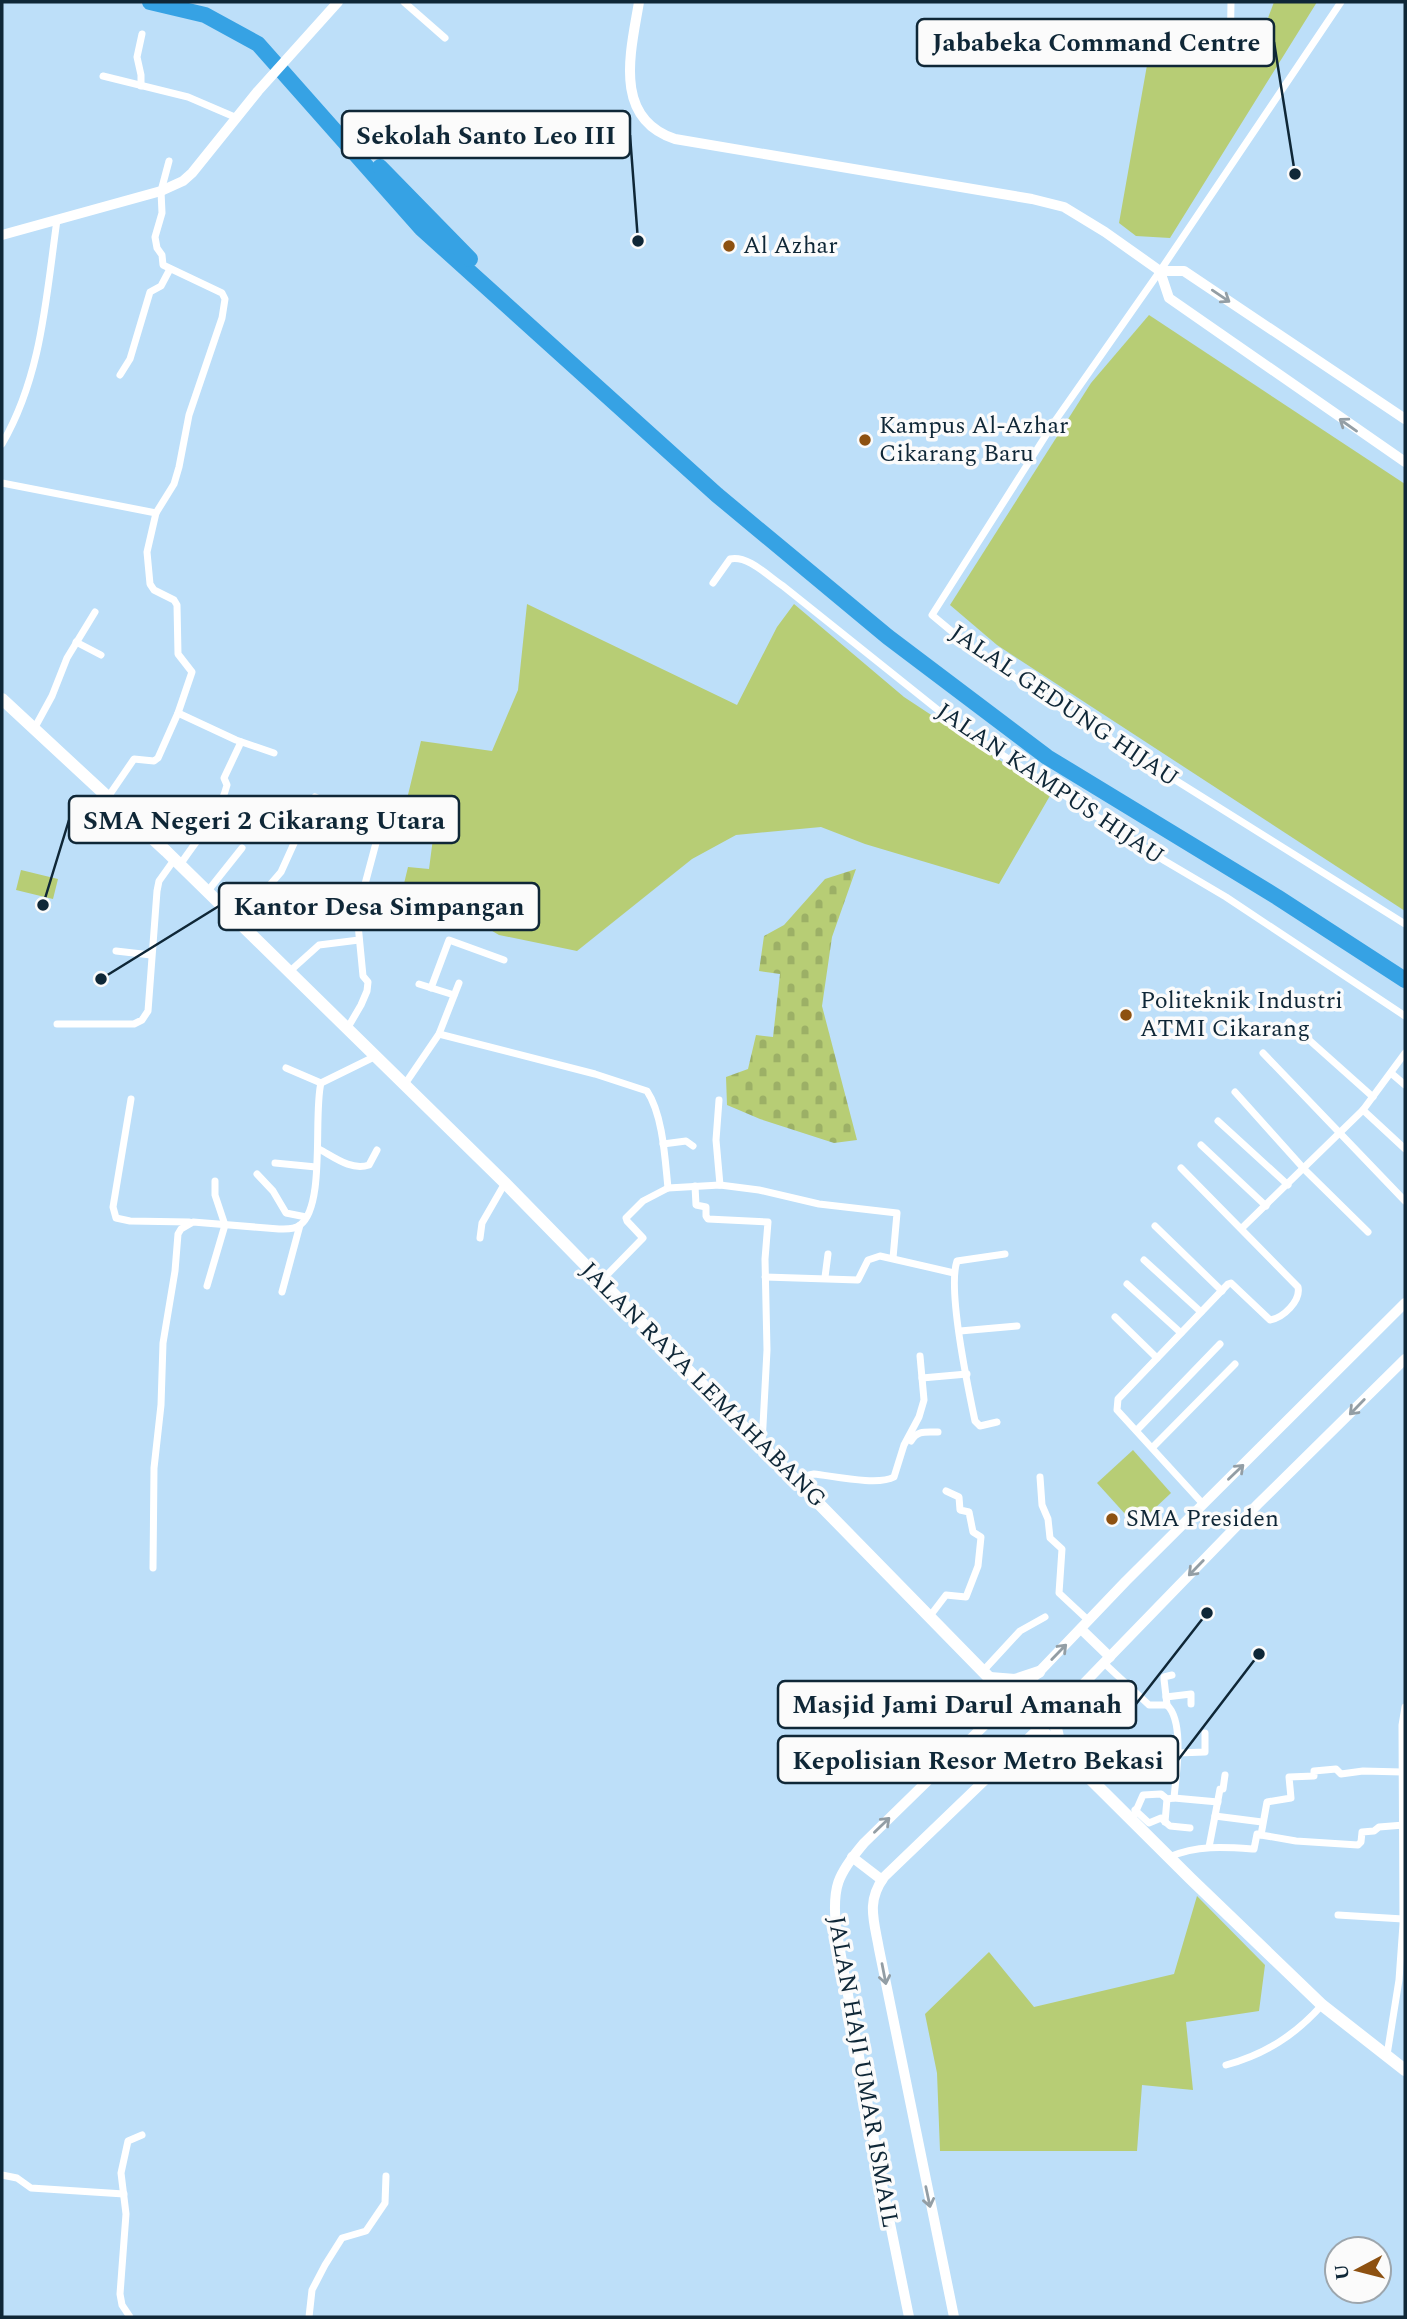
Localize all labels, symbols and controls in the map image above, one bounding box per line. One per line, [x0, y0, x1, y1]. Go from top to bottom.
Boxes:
callout: Jababeka Command Centre [917, 19, 1274, 66]
text: Jababeka Command Centre [932, 23, 1260, 63]
callout: Sekolah Santo Leo III [342, 111, 630, 158]
text: Sekolah Santo Leo III [356, 116, 616, 156]
place label: Al Azhar [743, 228, 838, 264]
marker: Al Azhar [721, 238, 737, 254]
one-way arrow [1210, 289, 1230, 303]
place label: Kampus Al-Azhar Cikarang Baru [879, 408, 1069, 472]
one-way arrow [1339, 418, 1358, 432]
marker: Kampus Al-Azhar Cikarang Baru [857, 432, 873, 448]
street label: JALAL GEDUNG HIJAU [942, 616, 1186, 796]
street label: JALAN KAMPUS HIJAU [929, 694, 1171, 874]
callout: SMA Negeri 2 Cikarang Utara [69, 796, 459, 843]
text: SMA Negeri 2 Cikarang Utara [83, 801, 446, 841]
callout: Kantor Desa Simpangan [219, 883, 539, 930]
text: Kantor Desa Simpangan [233, 887, 525, 927]
place label: Politeknik Industri ATMI Cikarang [1140, 983, 1343, 1047]
marker: Politeknik Industri ATMI Cikarang [1118, 1007, 1134, 1023]
street label: JALAN RAYA LEMAHABANG [572, 1254, 834, 1516]
one-way arrow [1348, 1398, 1365, 1415]
one-way arrow [1227, 1464, 1244, 1481]
place label: SMA Presiden [1126, 1501, 1279, 1537]
marker: SMA Presiden [1104, 1511, 1120, 1527]
one-way arrow [1188, 1559, 1205, 1576]
one-way arrow [1051, 1644, 1068, 1661]
callout: Masjid Jami Darul Amanah [778, 1681, 1136, 1728]
text: Masjid Jami Darul Amanah [792, 1685, 1122, 1725]
callout: Kepolisian Resor Metro Bekasi [778, 1736, 1178, 1783]
text: Kepolisian Resor Metro Bekasi [792, 1741, 1164, 1781]
one-way arrow [873, 1817, 890, 1834]
street label: JALAN HAJI UMAR ISMAIL [818, 1913, 908, 2231]
one-way arrow [878, 1962, 891, 1985]
one-way arrow [922, 2185, 936, 2208]
north arrow [1323, 2235, 1393, 2305]
text: U [1327, 2262, 1358, 2282]

